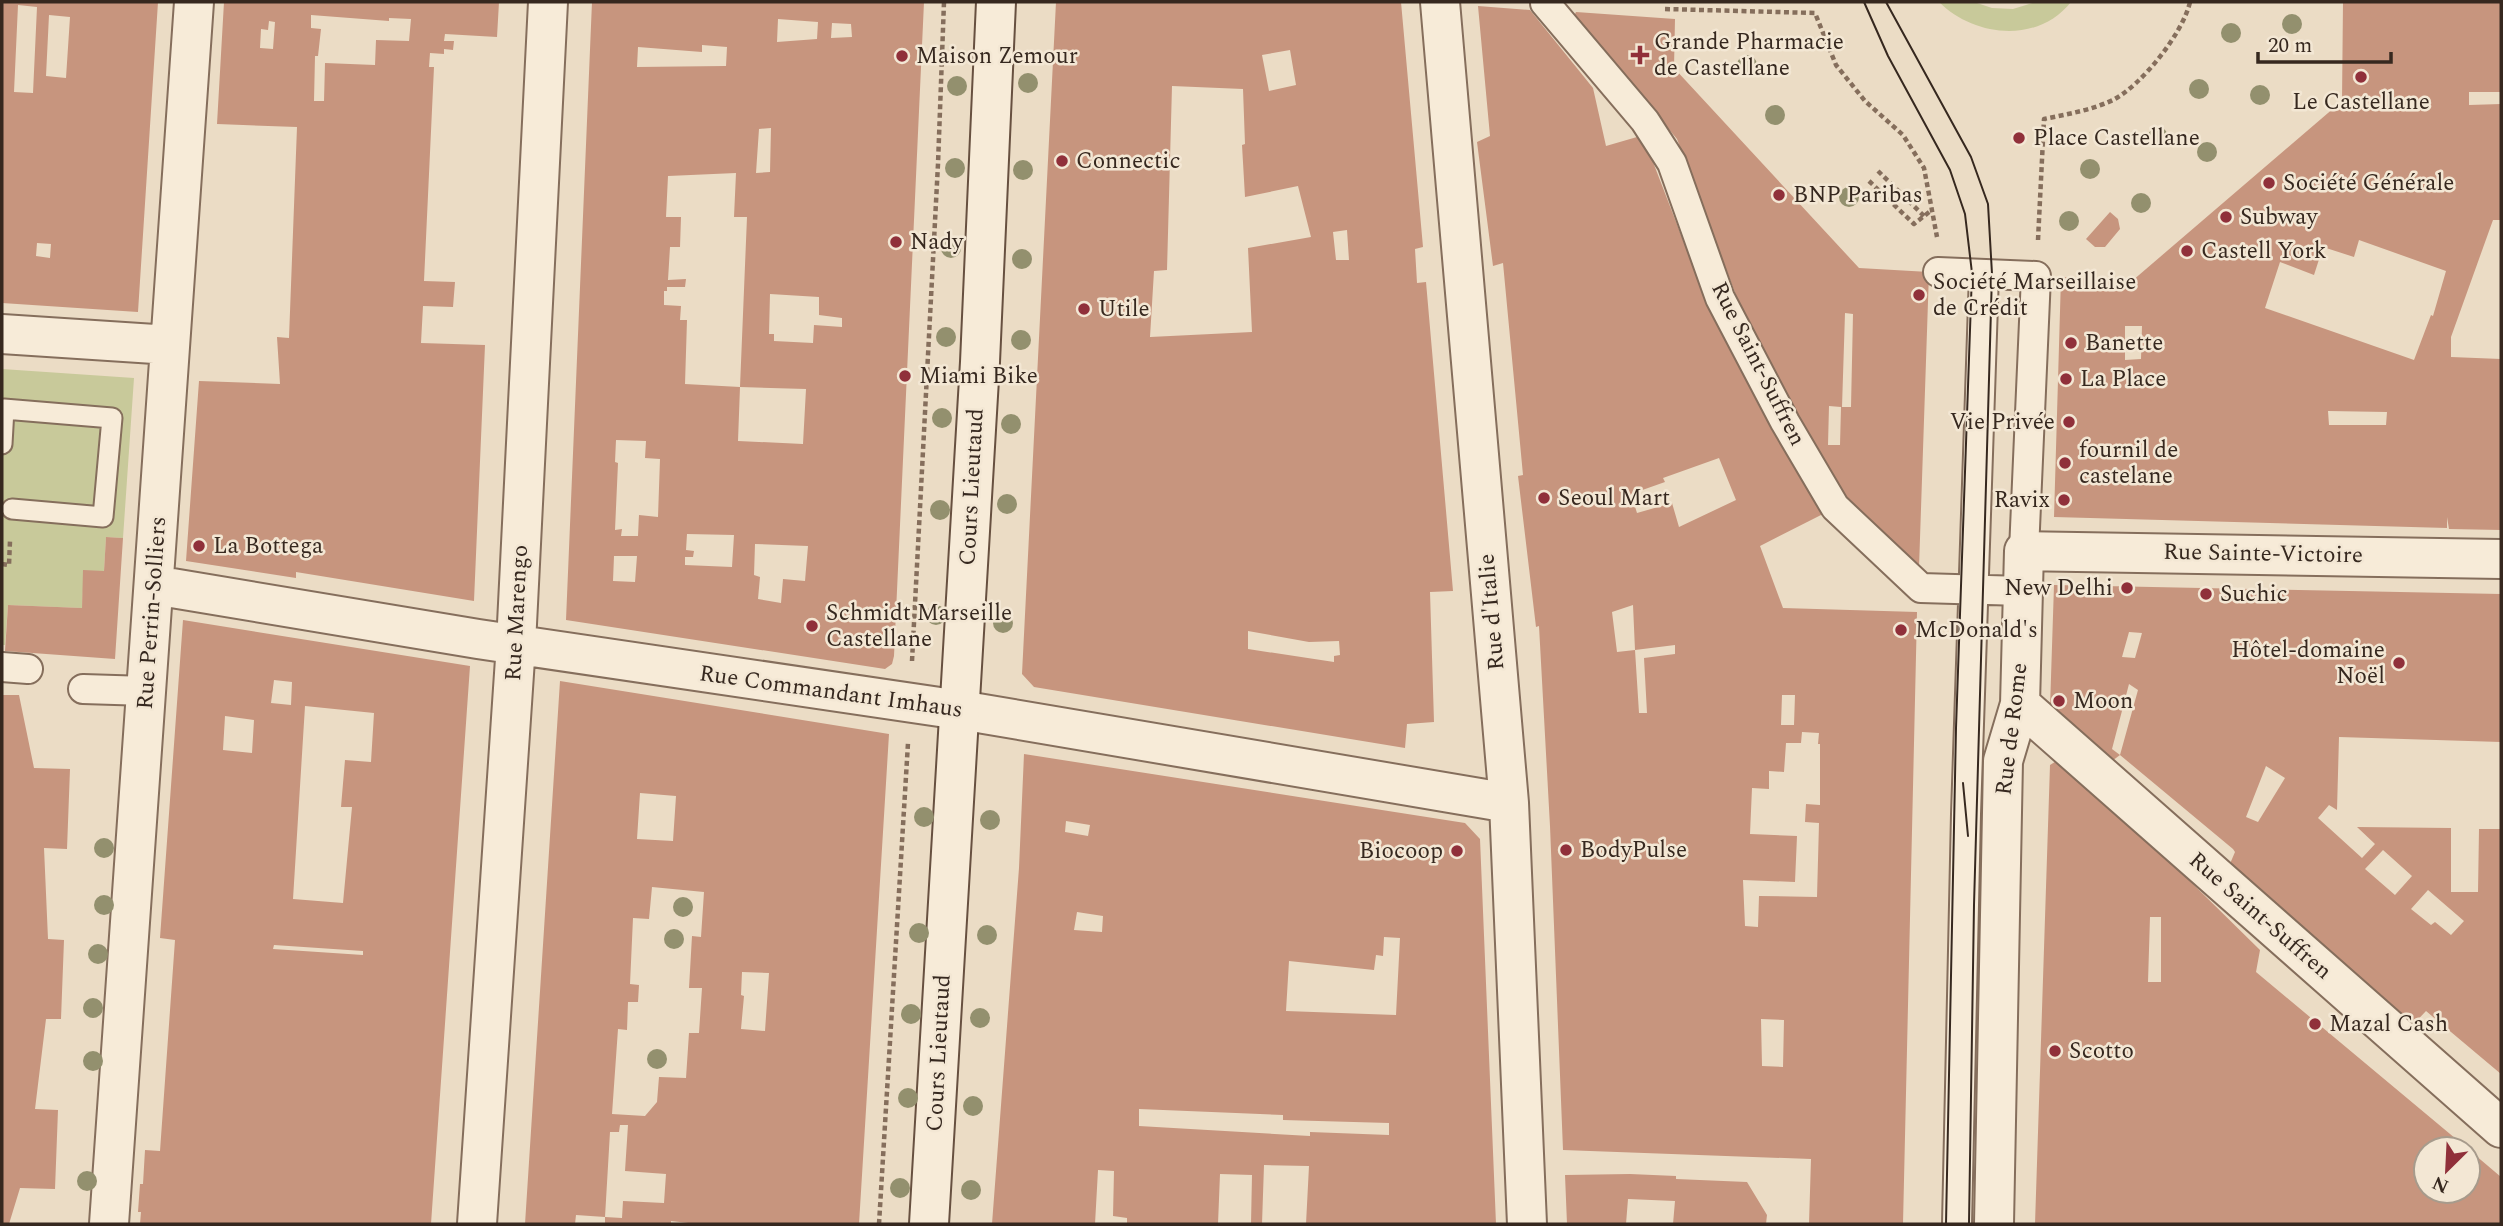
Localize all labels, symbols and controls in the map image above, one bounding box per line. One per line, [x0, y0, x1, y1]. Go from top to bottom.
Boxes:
scale bar [2258, 21, 2391, 65]
place label: Grande Pharmacie de Castellane [1654, 25, 1844, 86]
text: 20 m [2268, 30, 2312, 62]
place label: Maison Zemour [916, 39, 1078, 74]
marker: Grande Pharmacie de Castellane [1632, 47, 1648, 63]
marker: Maison Zemour [894, 48, 910, 64]
marker: Le Castellane [2353, 69, 2369, 85]
place label: Le Castellane [2292, 85, 2430, 120]
place label: Place Castellane [2033, 121, 2200, 156]
marker: Place Castellane [2011, 130, 2027, 146]
place label: Connectic [1076, 144, 1180, 179]
marker: Connectic [1054, 153, 1070, 169]
place label: Société Générale [2283, 166, 2454, 201]
marker: Société Générale [2261, 175, 2277, 191]
place label: BNP Paribas [1793, 178, 1923, 213]
marker: BNP Paribas [1771, 187, 1787, 203]
place label: Subway [2240, 200, 2318, 235]
marker: Subway [2218, 209, 2234, 225]
place label: Nady [910, 225, 964, 260]
marker: Nady [888, 234, 904, 250]
place label: Castell York [2201, 234, 2327, 269]
marker: Castell York [2179, 243, 2195, 259]
place label: Société Marseillaise de Crédit [1933, 265, 2136, 326]
street label: Rue Saint-Suffren [1701, 276, 1815, 452]
marker: Société Marseillaise de Crédit [1911, 287, 1927, 303]
place label: Utile [1098, 292, 1150, 327]
marker: Utile [1076, 301, 1092, 317]
place label: Banette [2085, 326, 2163, 361]
marker: Banette [2063, 335, 2079, 351]
place label: Miami Bike [919, 359, 1038, 394]
place label: La Place [2080, 362, 2166, 397]
marker: Miami Bike [897, 368, 913, 384]
marker: La Place [2058, 371, 2074, 387]
place label: Vie Privée [1950, 405, 2055, 440]
street label: Cours Lieutaud [950, 407, 994, 567]
marker: Vie Privée [2061, 414, 2077, 430]
place label: fournil de castelane [2079, 433, 2178, 494]
marker: fournil de castelane [2057, 455, 2073, 471]
place label: Seoul Mart [1558, 481, 1670, 516]
place label: Ravix [1994, 483, 2050, 518]
marker: Seoul Mart [1536, 490, 1552, 506]
marker: Ravix [2056, 492, 2072, 508]
street label: Rue Perrin-Solliers [128, 515, 176, 711]
place label: La Bottega [213, 529, 323, 564]
street label: Rue Sainte-Victoire [2163, 535, 2363, 573]
marker: La Bottega [191, 538, 207, 554]
street label: Rue Marengo [496, 544, 538, 682]
street label: Rue d'Italie [1469, 552, 1515, 672]
place label: New Delhi [2004, 571, 2113, 606]
place label: Suchic [2220, 577, 2288, 612]
marker: New Delhi [2119, 580, 2135, 596]
marker: Suchic [2198, 586, 2214, 602]
place label: Schmidt Marseille Castellane [826, 596, 1012, 657]
place label: McDonald's [1915, 613, 2038, 648]
marker: Schmidt Marseille Castellane [804, 618, 820, 634]
marker: McDonald's [1893, 622, 1909, 638]
place label: Hôtel-domaine Noël [2231, 633, 2385, 694]
marker: Hôtel-domaine Noël [2391, 655, 2407, 671]
street label: Rue Commandant Imhaus [697, 656, 965, 728]
street label: Rue de Rome [1987, 661, 2037, 797]
place label: Moon [2073, 684, 2133, 719]
marker: Moon [2051, 693, 2067, 709]
place label: BodyPulse [1580, 833, 1687, 868]
place label: Biocoop [1359, 834, 1443, 869]
marker: BodyPulse [1558, 842, 1574, 858]
marker: Biocoop [1449, 843, 1465, 859]
street label: Rue Saint-Suffren [2180, 844, 2340, 988]
street label: Cours Lieutaud [917, 973, 961, 1133]
place label: Mazal Cash [2329, 1007, 2448, 1042]
marker: Mazal Cash [2307, 1016, 2323, 1032]
place label: Scotto [2069, 1034, 2134, 1069]
marker: Scotto [2047, 1043, 2063, 1059]
north arrow [2412, 1135, 2482, 1205]
text: N [2428, 1168, 2454, 1201]

